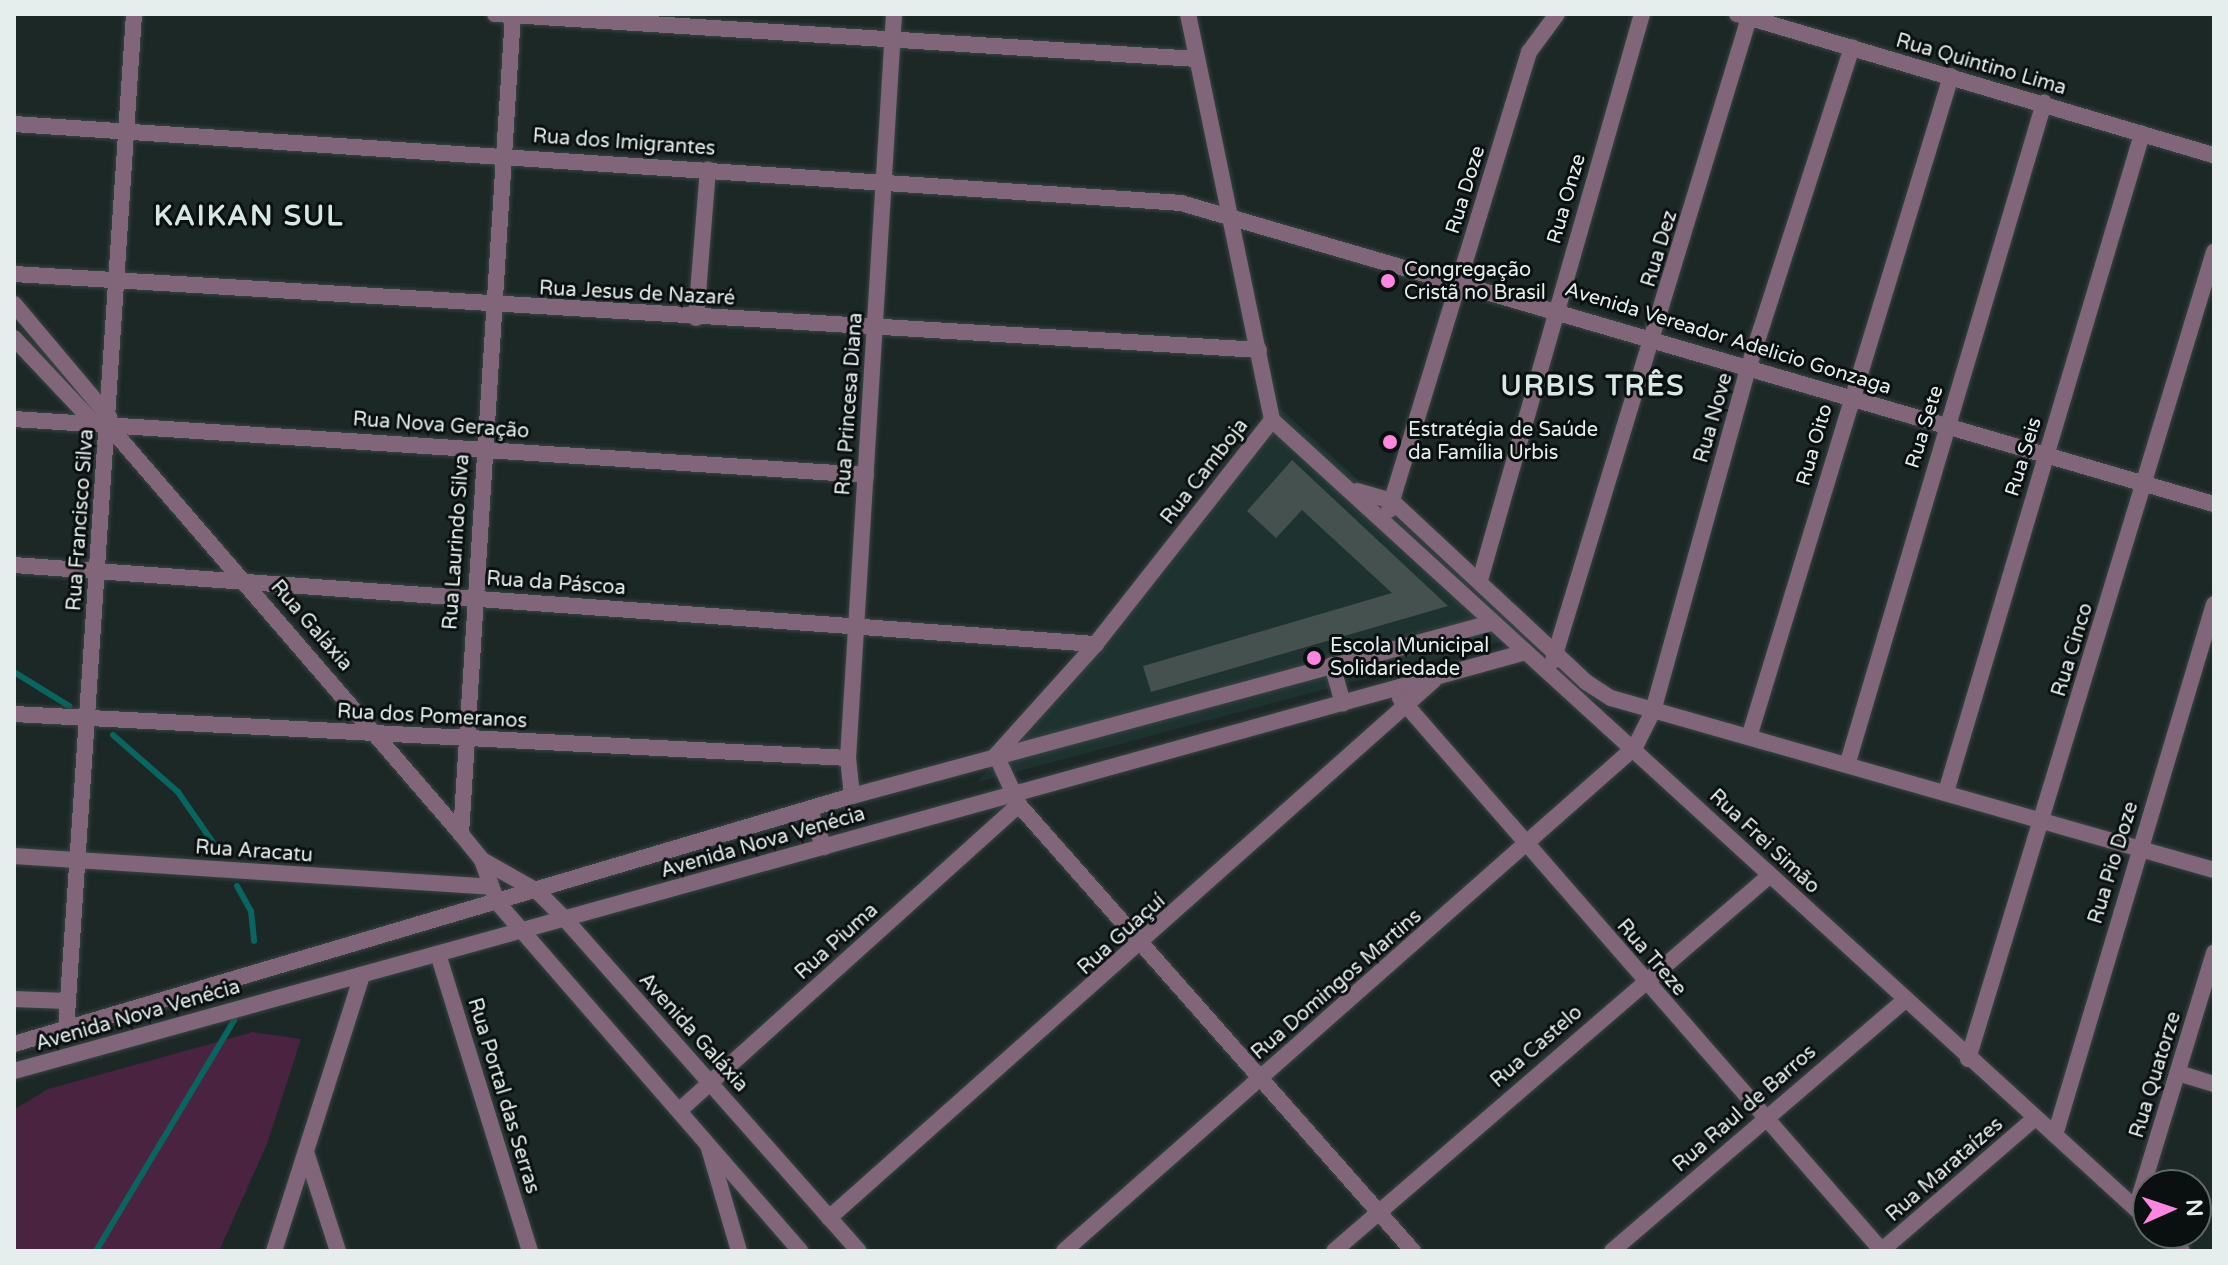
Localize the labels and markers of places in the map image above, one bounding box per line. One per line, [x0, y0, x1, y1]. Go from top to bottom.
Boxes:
place label: Congregação Cristã no Brasil [1404, 258, 1546, 305]
marker: Congregação Cristã no Brasil [1379, 272, 1397, 290]
place label: Estratégia de Saúde da Família Urbis [1408, 418, 1598, 465]
marker: Estratégia de Saúde da Família Urbis [1379, 431, 1401, 453]
place label: Escola Municipal Solidariedade [1330, 634, 1489, 681]
marker: Escola Municipal Solidariedade [1305, 649, 1323, 667]

